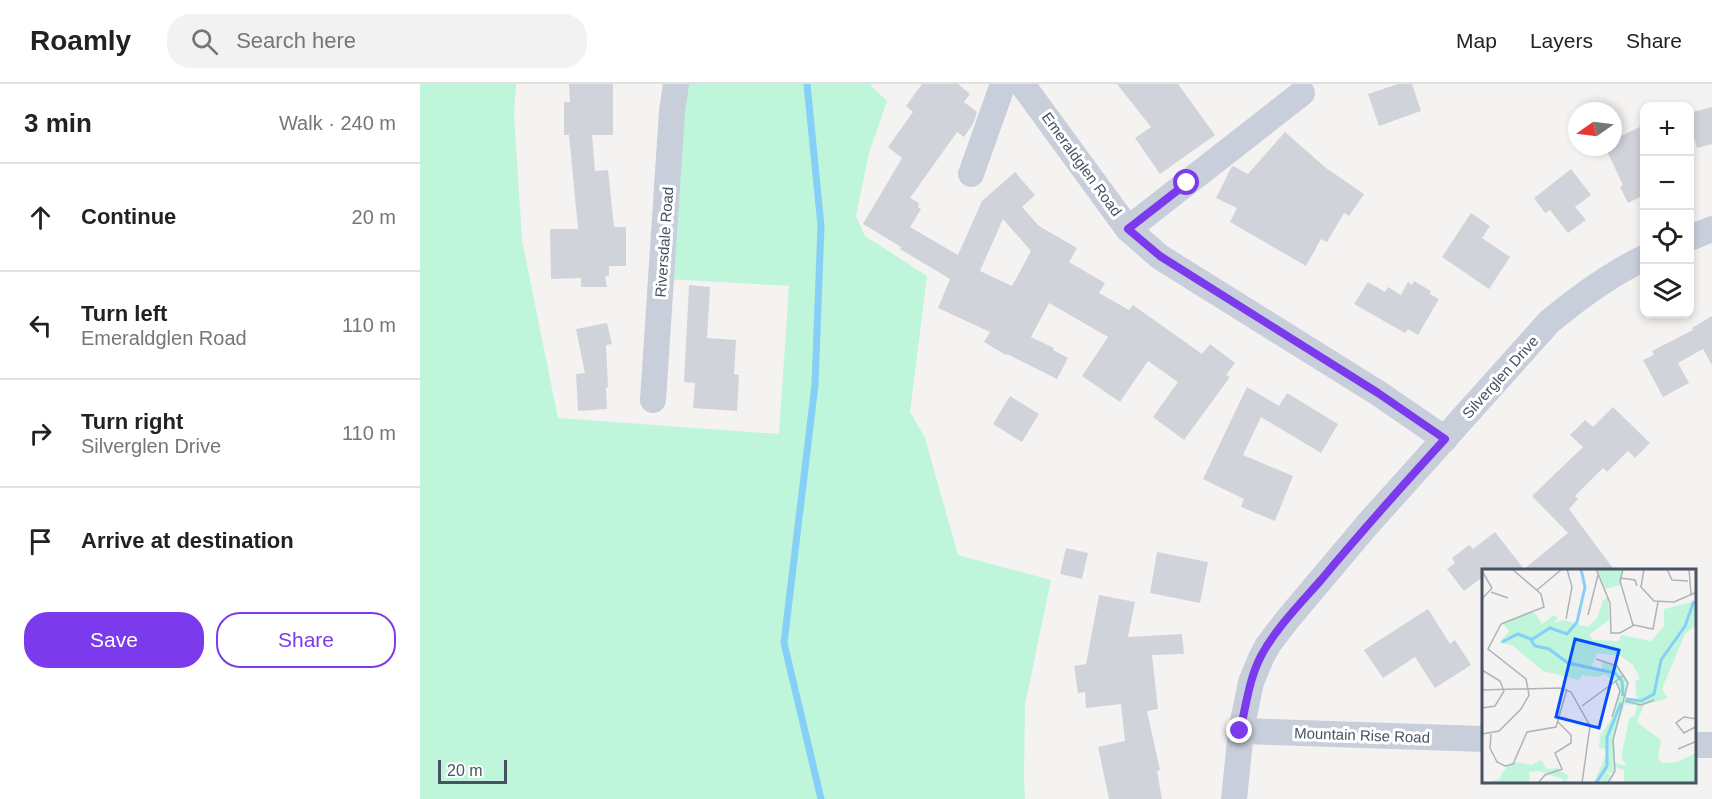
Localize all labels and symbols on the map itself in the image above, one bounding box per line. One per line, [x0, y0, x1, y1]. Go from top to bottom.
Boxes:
north arrow [1568, 102, 1622, 156]
street label: Emeraldglen Road [1039, 109, 1125, 219]
route start [1173, 169, 1199, 195]
street label: Riversdale Road [652, 186, 676, 298]
street label: Silverglen Drive [1459, 332, 1541, 422]
inset map [1482, 569, 1697, 784]
route end [1226, 717, 1252, 743]
street label: Mountain Rise Road [1294, 724, 1430, 746]
scale bar [438, 757, 507, 784]

